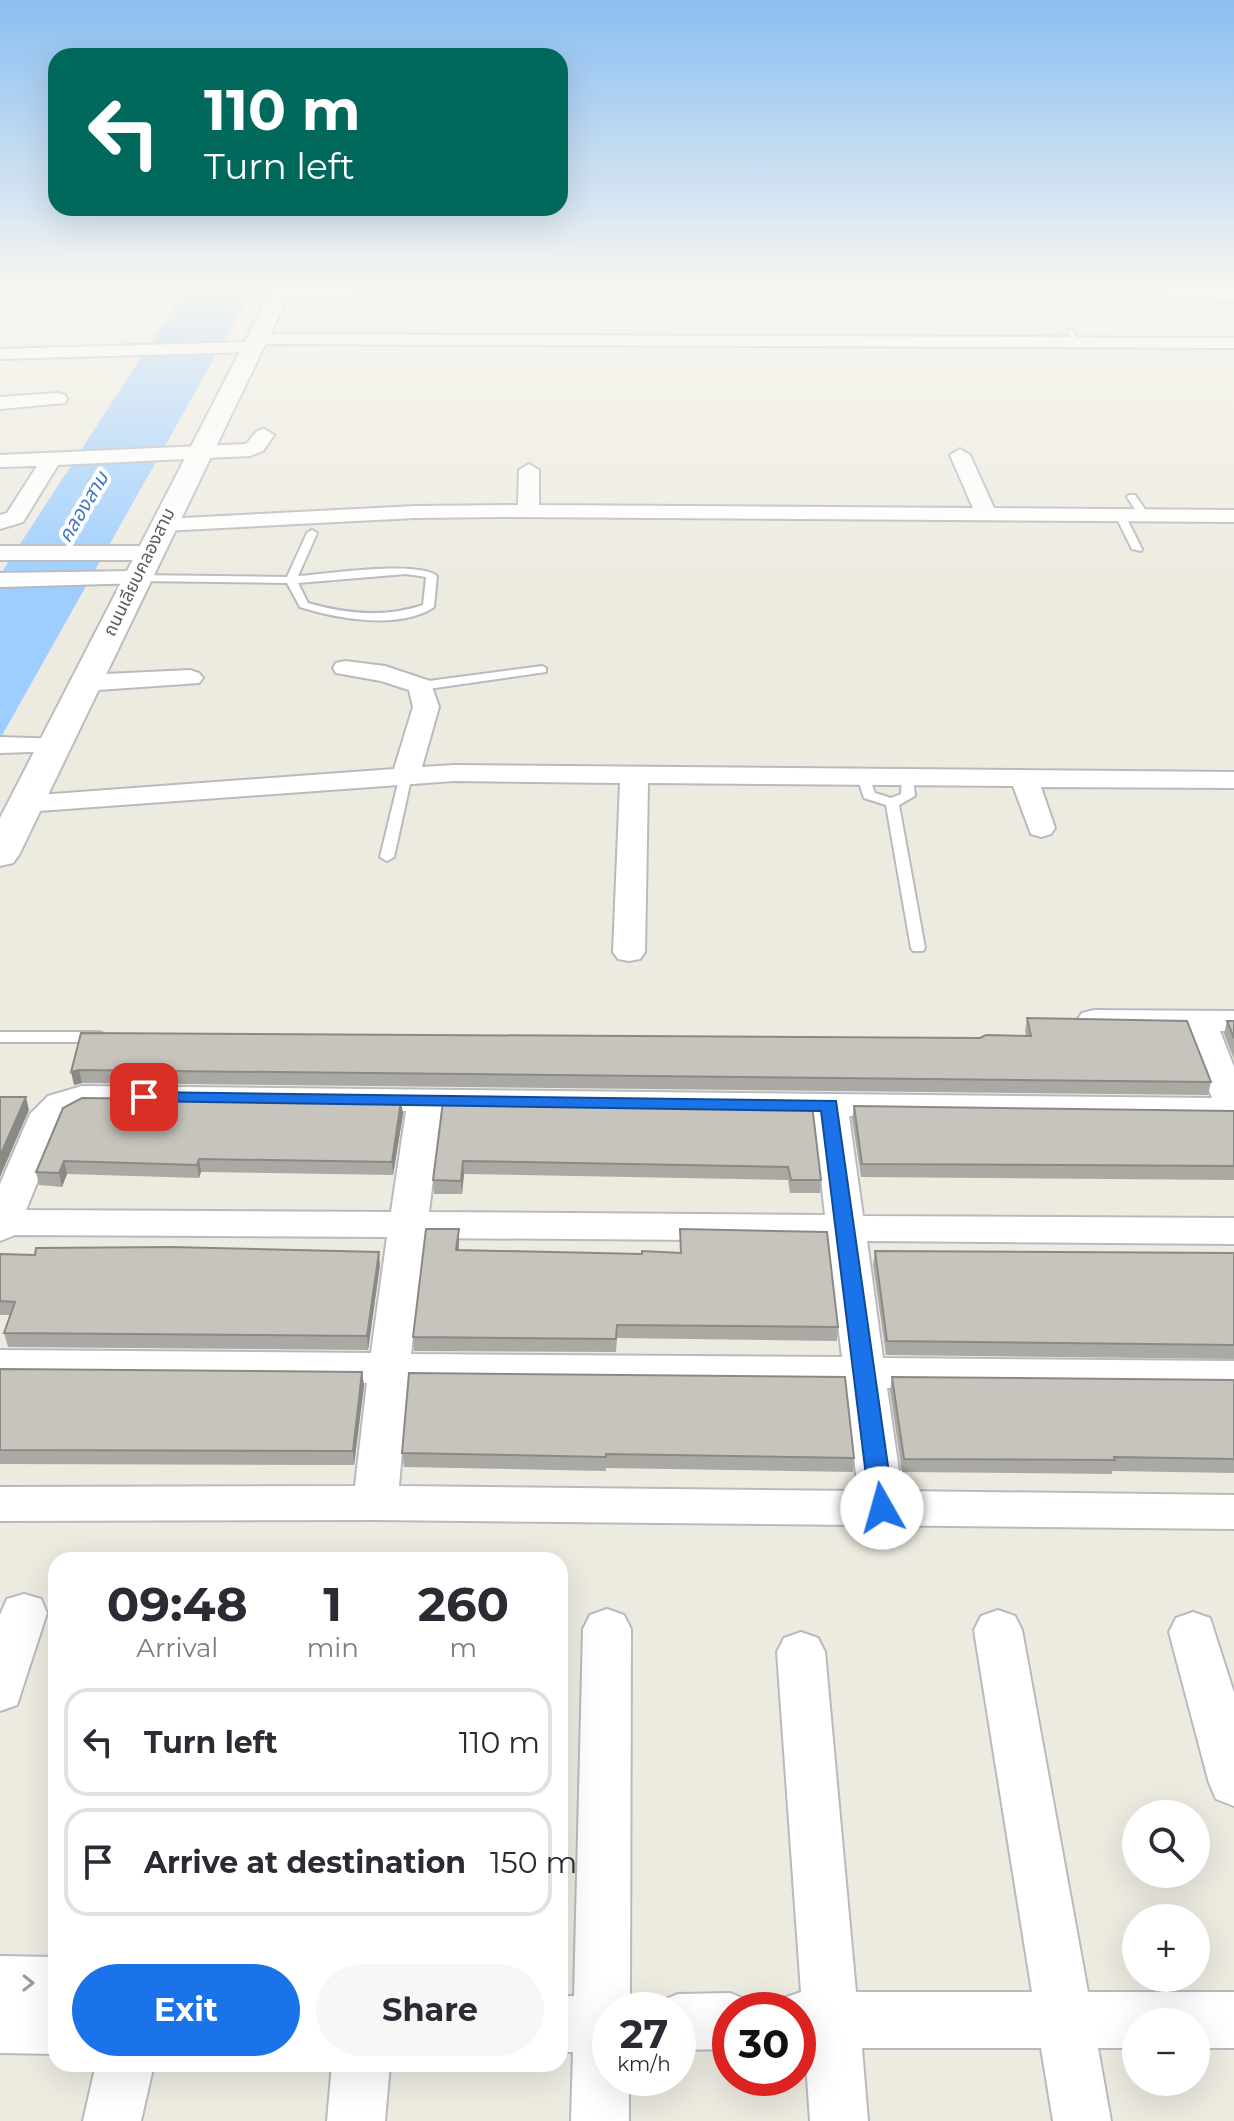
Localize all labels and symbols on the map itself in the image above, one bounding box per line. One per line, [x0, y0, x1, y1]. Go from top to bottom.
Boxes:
water label: คลองสาม [53, 466, 114, 547]
street label: ถนนเลียบคลองสาม [98, 504, 180, 640]
pin [110, 1063, 178, 1131]
position arrow [840, 1466, 924, 1550]
one-way arrow [22, 1974, 35, 1992]
speed limit sign: 30 [712, 1992, 816, 2096]

